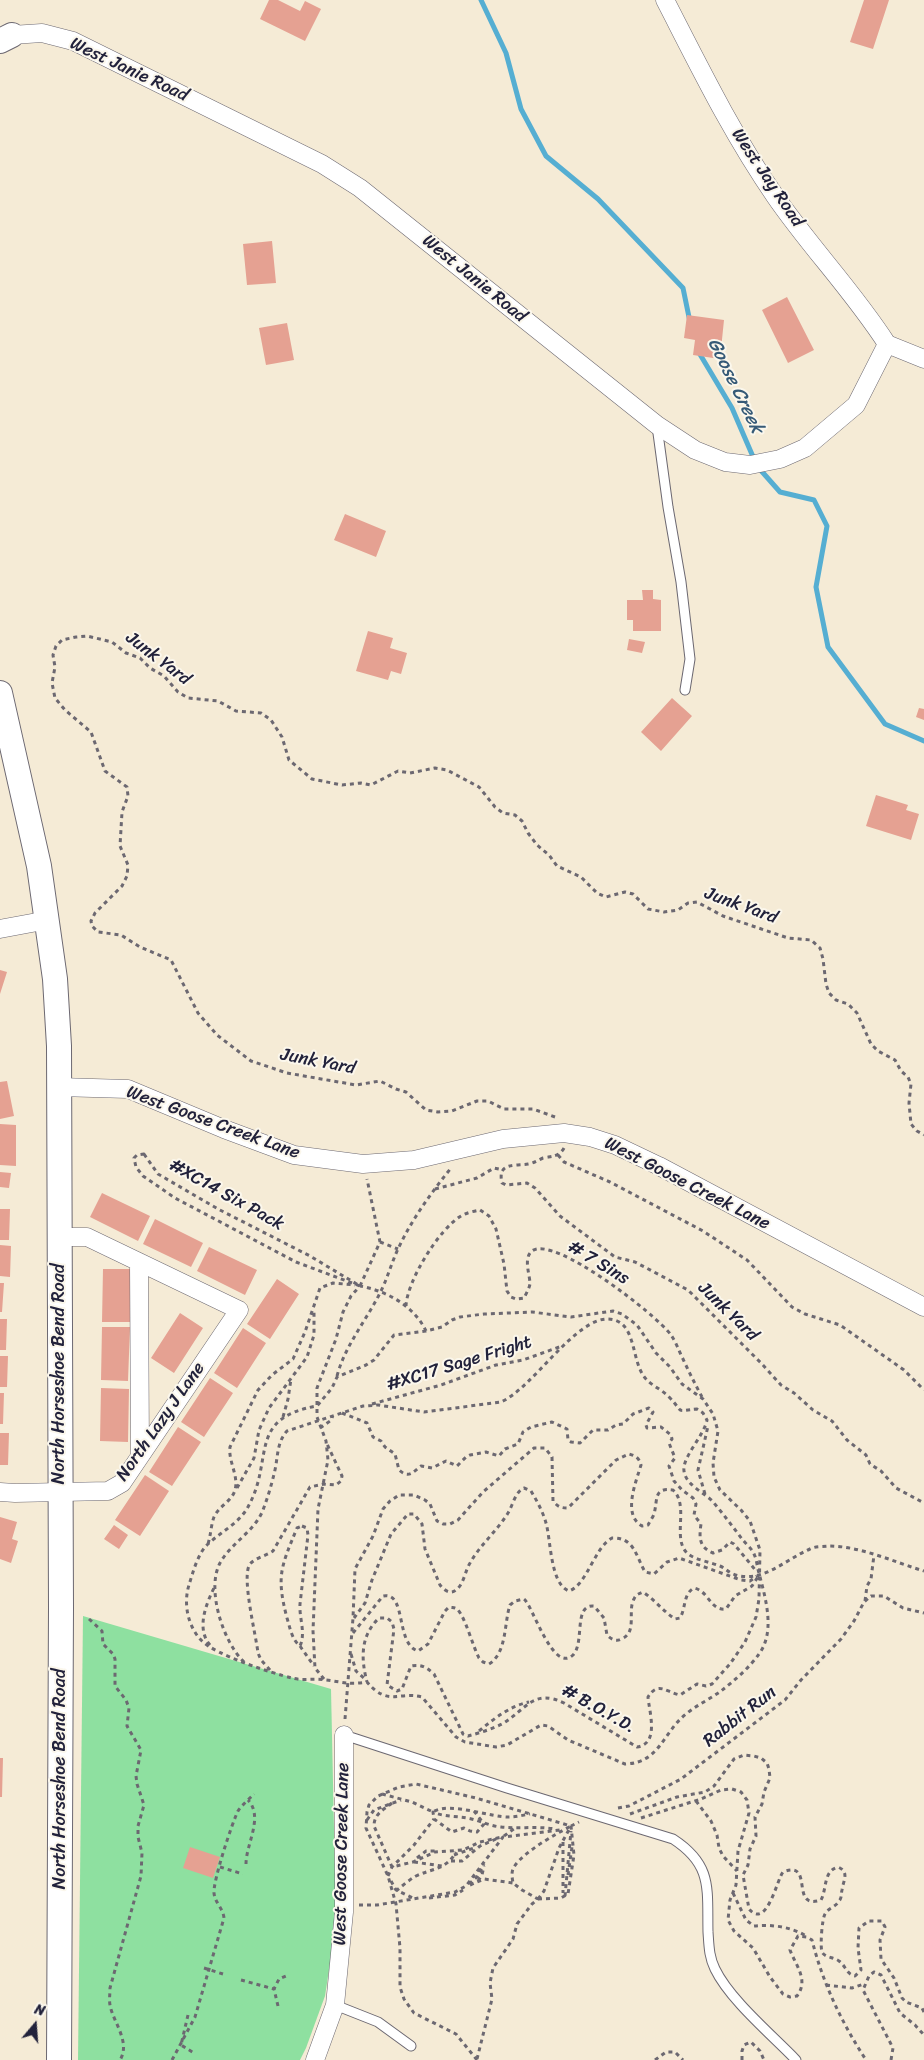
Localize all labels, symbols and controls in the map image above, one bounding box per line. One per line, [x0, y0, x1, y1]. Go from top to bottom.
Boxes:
street label: West Janie Road [66, 33, 192, 107]
street label: West Jay Road [726, 125, 808, 231]
street label: West Janie Road [417, 230, 531, 328]
water label: Goose Creek [702, 335, 768, 437]
street label: Junk Yard [121, 628, 195, 690]
street label: Junk Yard [702, 883, 780, 929]
street label: Junk Yard [279, 1044, 357, 1080]
street label: West Goose Creek Lane [123, 1082, 303, 1164]
street label: West Goose Creek Lane [601, 1133, 773, 1235]
street label: #XC14 Six Pack [164, 1154, 288, 1236]
street label: # 7 Sins [563, 1236, 633, 1290]
street label: North Horseshoe Bend Road [48, 1264, 70, 1484]
street label: Junk Yard [693, 1278, 763, 1346]
street label: #XC17 Sage Fright [384, 1332, 534, 1396]
street label: North Lazy J Lane [112, 1358, 210, 1486]
street label: North Horseshoe Bend Road [49, 1669, 71, 1889]
street label: # B.O.Y.D. [557, 1680, 639, 1738]
street label: Rabbit Run [699, 1682, 781, 1752]
street label: West Goose Creek Lane [330, 1762, 354, 1946]
text: N [31, 1997, 48, 2024]
north arrow [10, 2000, 60, 2050]

